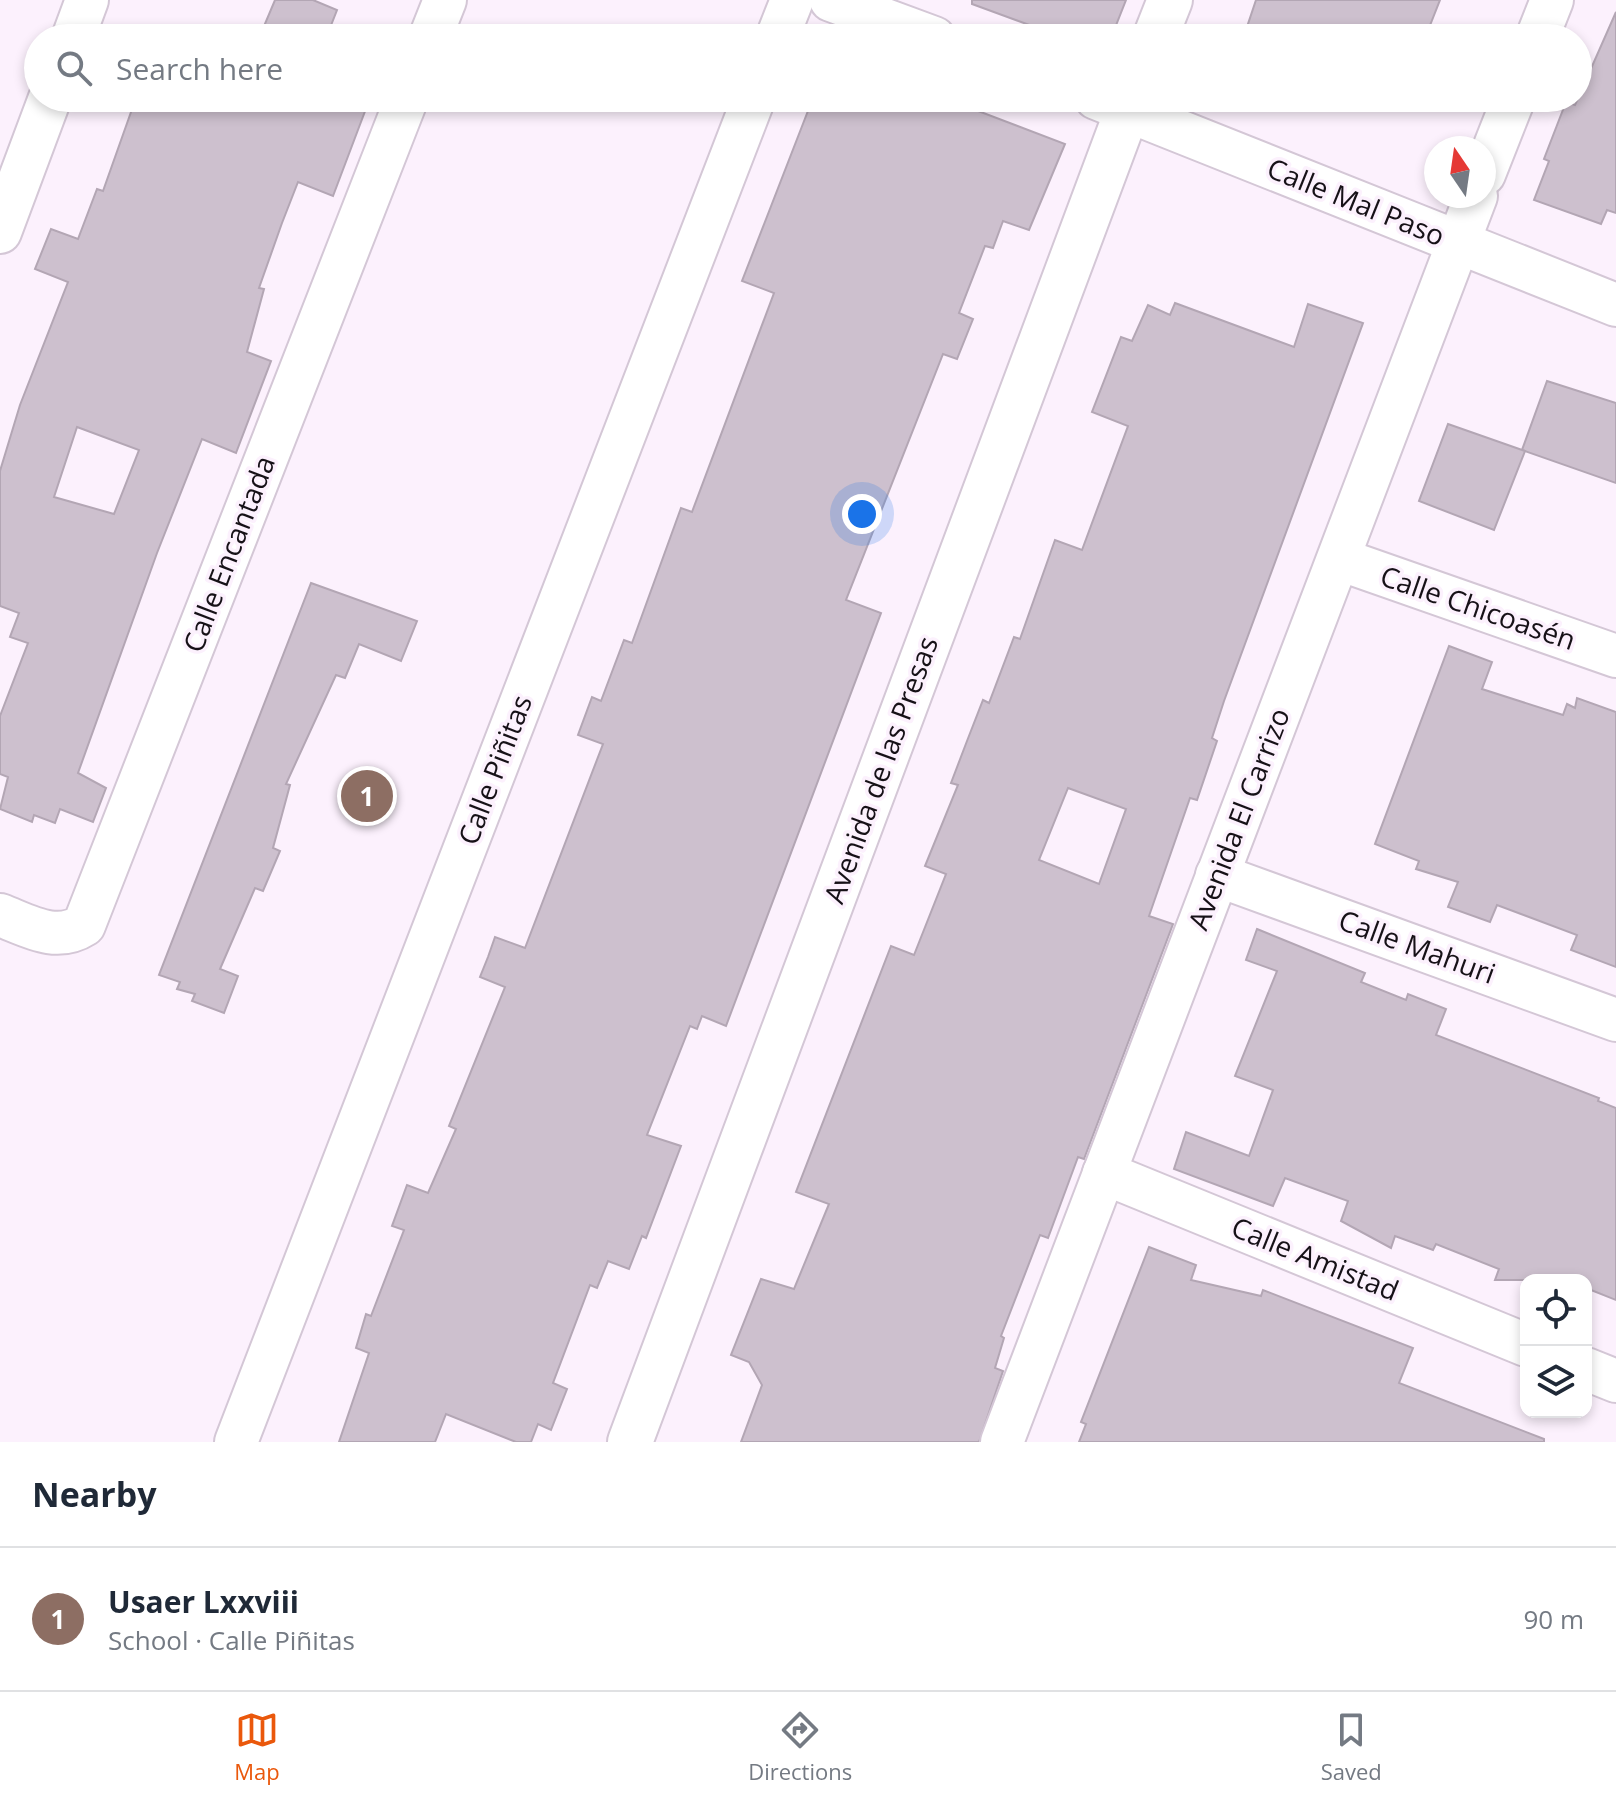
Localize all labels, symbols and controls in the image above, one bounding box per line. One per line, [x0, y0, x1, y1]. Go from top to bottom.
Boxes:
search box [24, 24, 1592, 112]
icon: search [52, 46, 96, 90]
text: Search here [116, 48, 283, 89]
north arrow [1424, 136, 1496, 208]
street label: Calle Mal Paso [1262, 148, 1451, 254]
street label: Calle Encantada [173, 450, 283, 657]
your location [842, 494, 882, 534]
street label: Calle Chicoasén [1376, 556, 1581, 658]
street label: Avenida de las Presas [814, 631, 946, 908]
street label: Calle Piñitas [448, 689, 540, 850]
street label: Avenida El Carrizo [1178, 702, 1298, 935]
pin: 1 [341, 766, 393, 826]
street label: Calle Mahuri [1334, 900, 1501, 992]
street label: Calle Amistad [1226, 1207, 1405, 1309]
map controls [1520, 1274, 1592, 1418]
button: locate [1520, 1274, 1592, 1346]
button: layers [1520, 1346, 1592, 1418]
text: Nearby [32, 1471, 157, 1517]
text: Usaer Lxxviii [108, 1581, 299, 1622]
text: 1 [51, 1601, 65, 1637]
text: 90 m [1523, 1601, 1584, 1637]
text: School · Calle Piñitas [108, 1622, 355, 1658]
tab: Map [234, 1708, 280, 1786]
tab: Directions [748, 1708, 852, 1786]
tab: Saved [1321, 1708, 1382, 1786]

